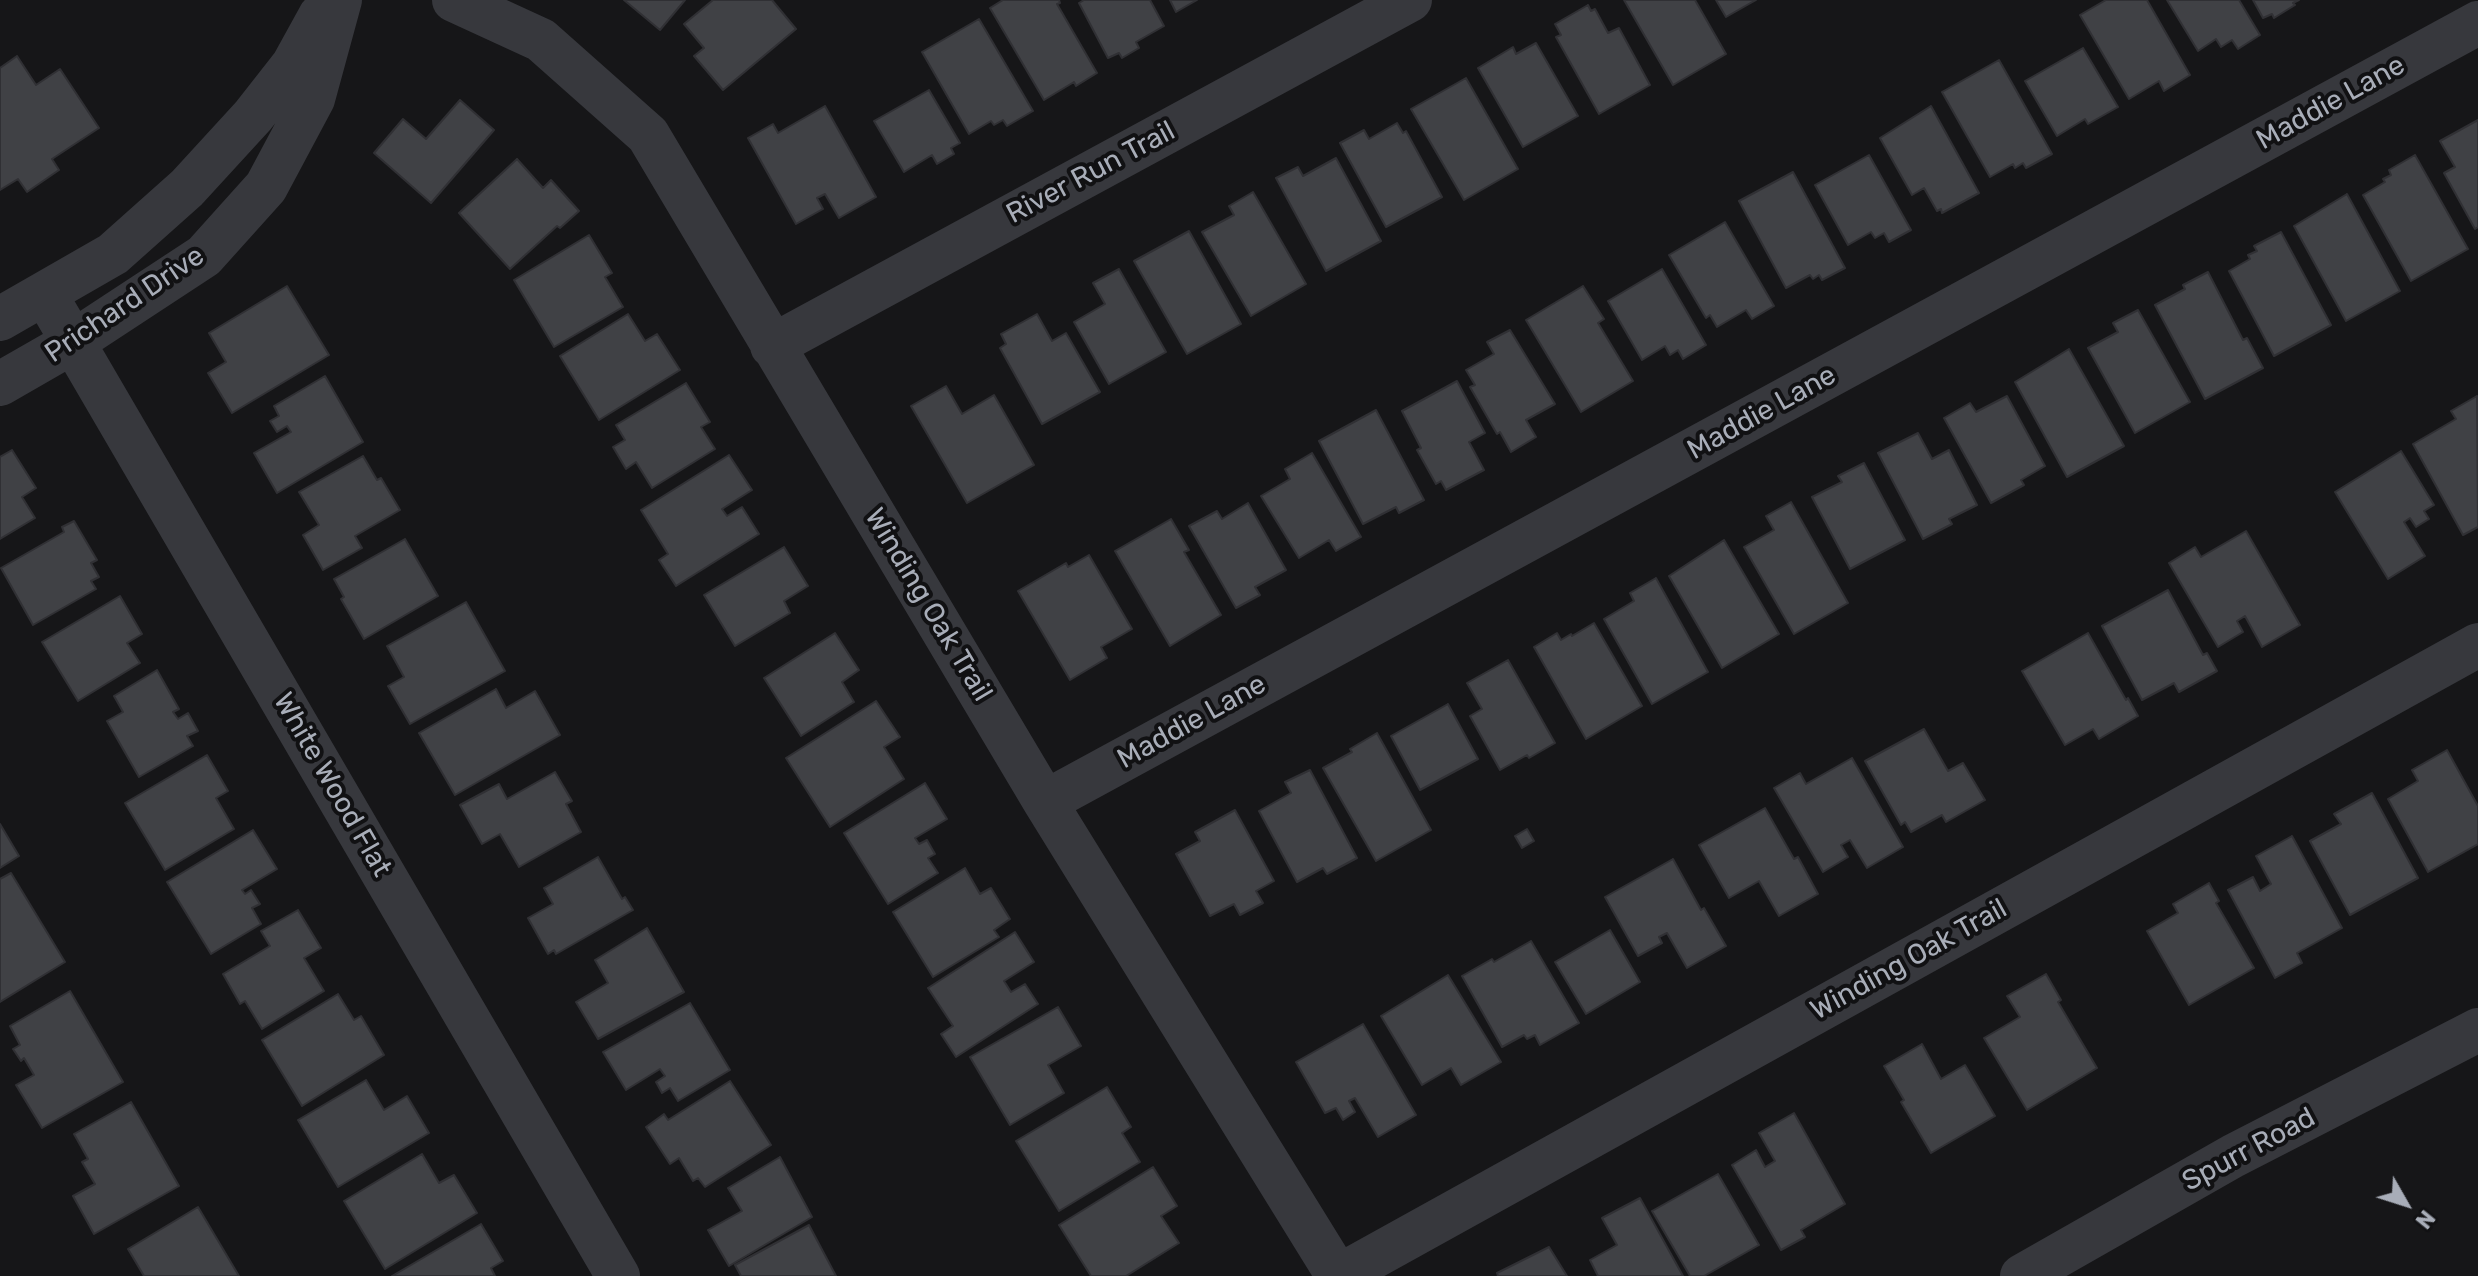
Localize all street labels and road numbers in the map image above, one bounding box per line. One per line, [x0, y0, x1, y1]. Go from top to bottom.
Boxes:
street label: Maddie Lane [2251, 49, 2411, 157]
street label: River Run Trail [1001, 115, 1181, 231]
street label: Prichard Drive [39, 239, 211, 371]
street label: Maddie Lane [1682, 359, 1842, 467]
street label: Winding Oak Trail [857, 502, 999, 708]
street label: Maddie Lane [1112, 668, 1272, 776]
street label: White Wood Flat [266, 687, 398, 883]
street label: Winding Oak Trail [1805, 892, 2013, 1028]
street label: Spurr Road [2177, 1101, 2321, 1199]

